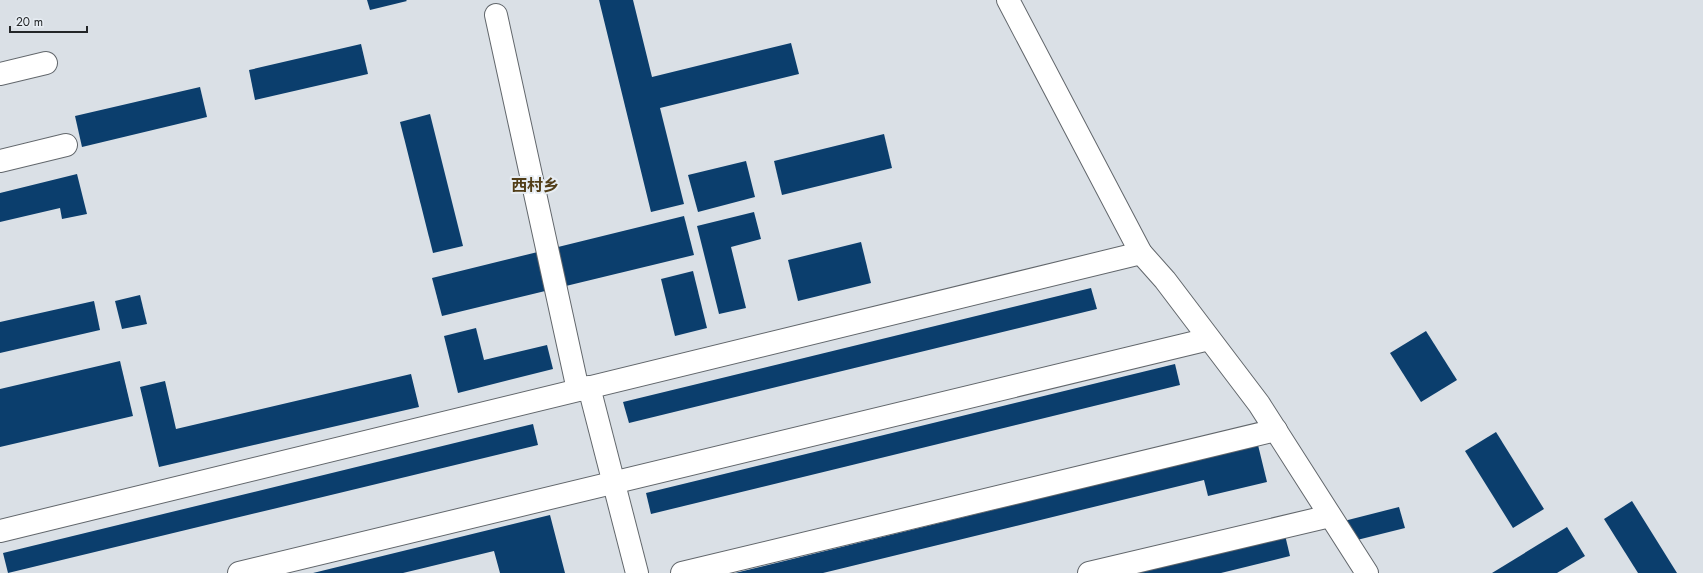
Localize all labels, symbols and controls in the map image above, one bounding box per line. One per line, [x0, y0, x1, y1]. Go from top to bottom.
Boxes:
scale bar [10, 8, 87, 34]
text: 20 m [16, 13, 43, 31]
district label: 西村乡 [511, 174, 559, 197]

